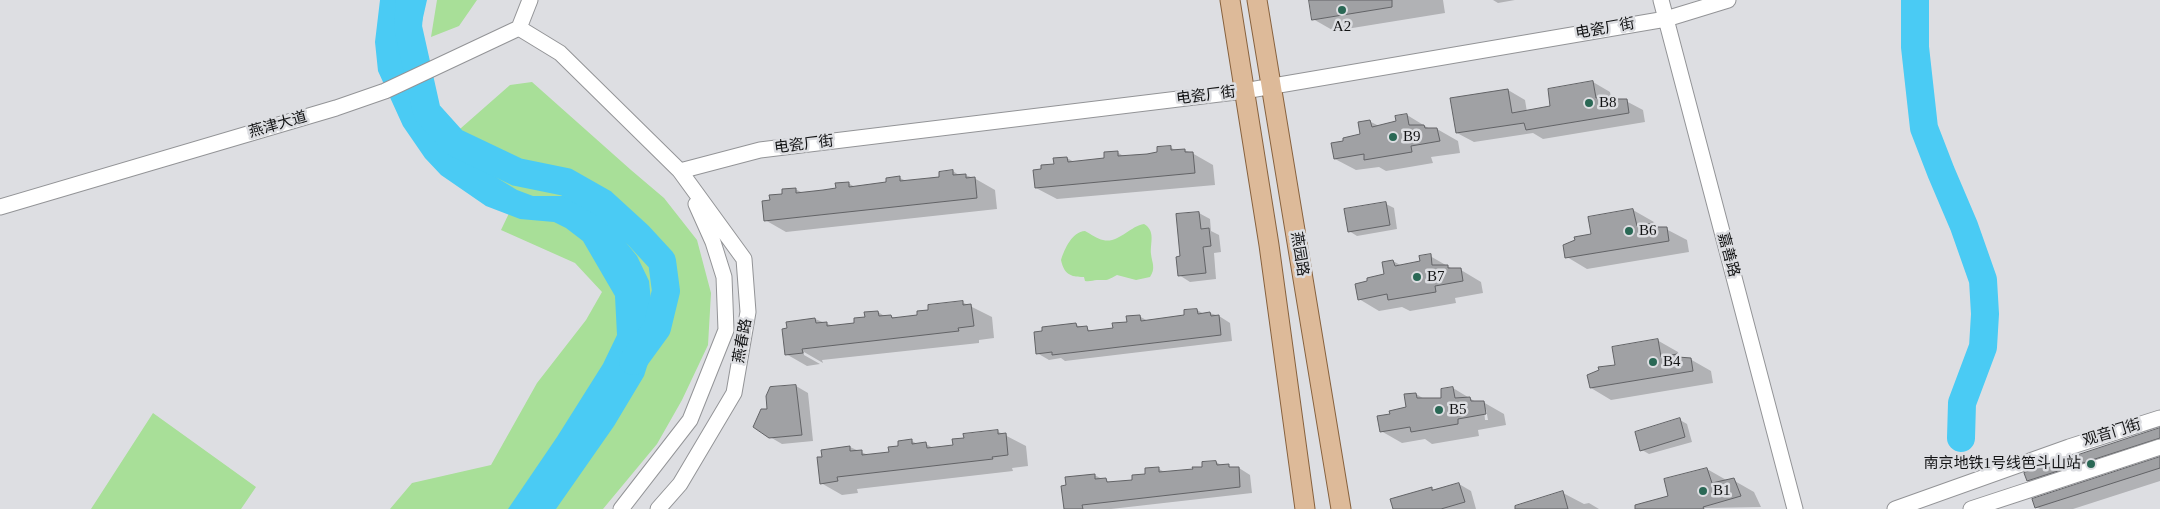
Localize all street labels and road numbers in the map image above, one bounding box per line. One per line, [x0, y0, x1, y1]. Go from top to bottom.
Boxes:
street label: 电瓷厂街 [1574, 15, 1636, 43]
street label: 电瓷厂街 [1175, 83, 1237, 109]
street label: 燕津大道 [247, 108, 309, 142]
street label: 电瓷厂街 [773, 132, 835, 158]
street label: 燕园路 [1287, 230, 1311, 278]
street label: 嘉善路 [1713, 231, 1743, 279]
street label: 燕春路 [730, 317, 756, 365]
street label: 观音门街 [2081, 416, 2143, 450]

